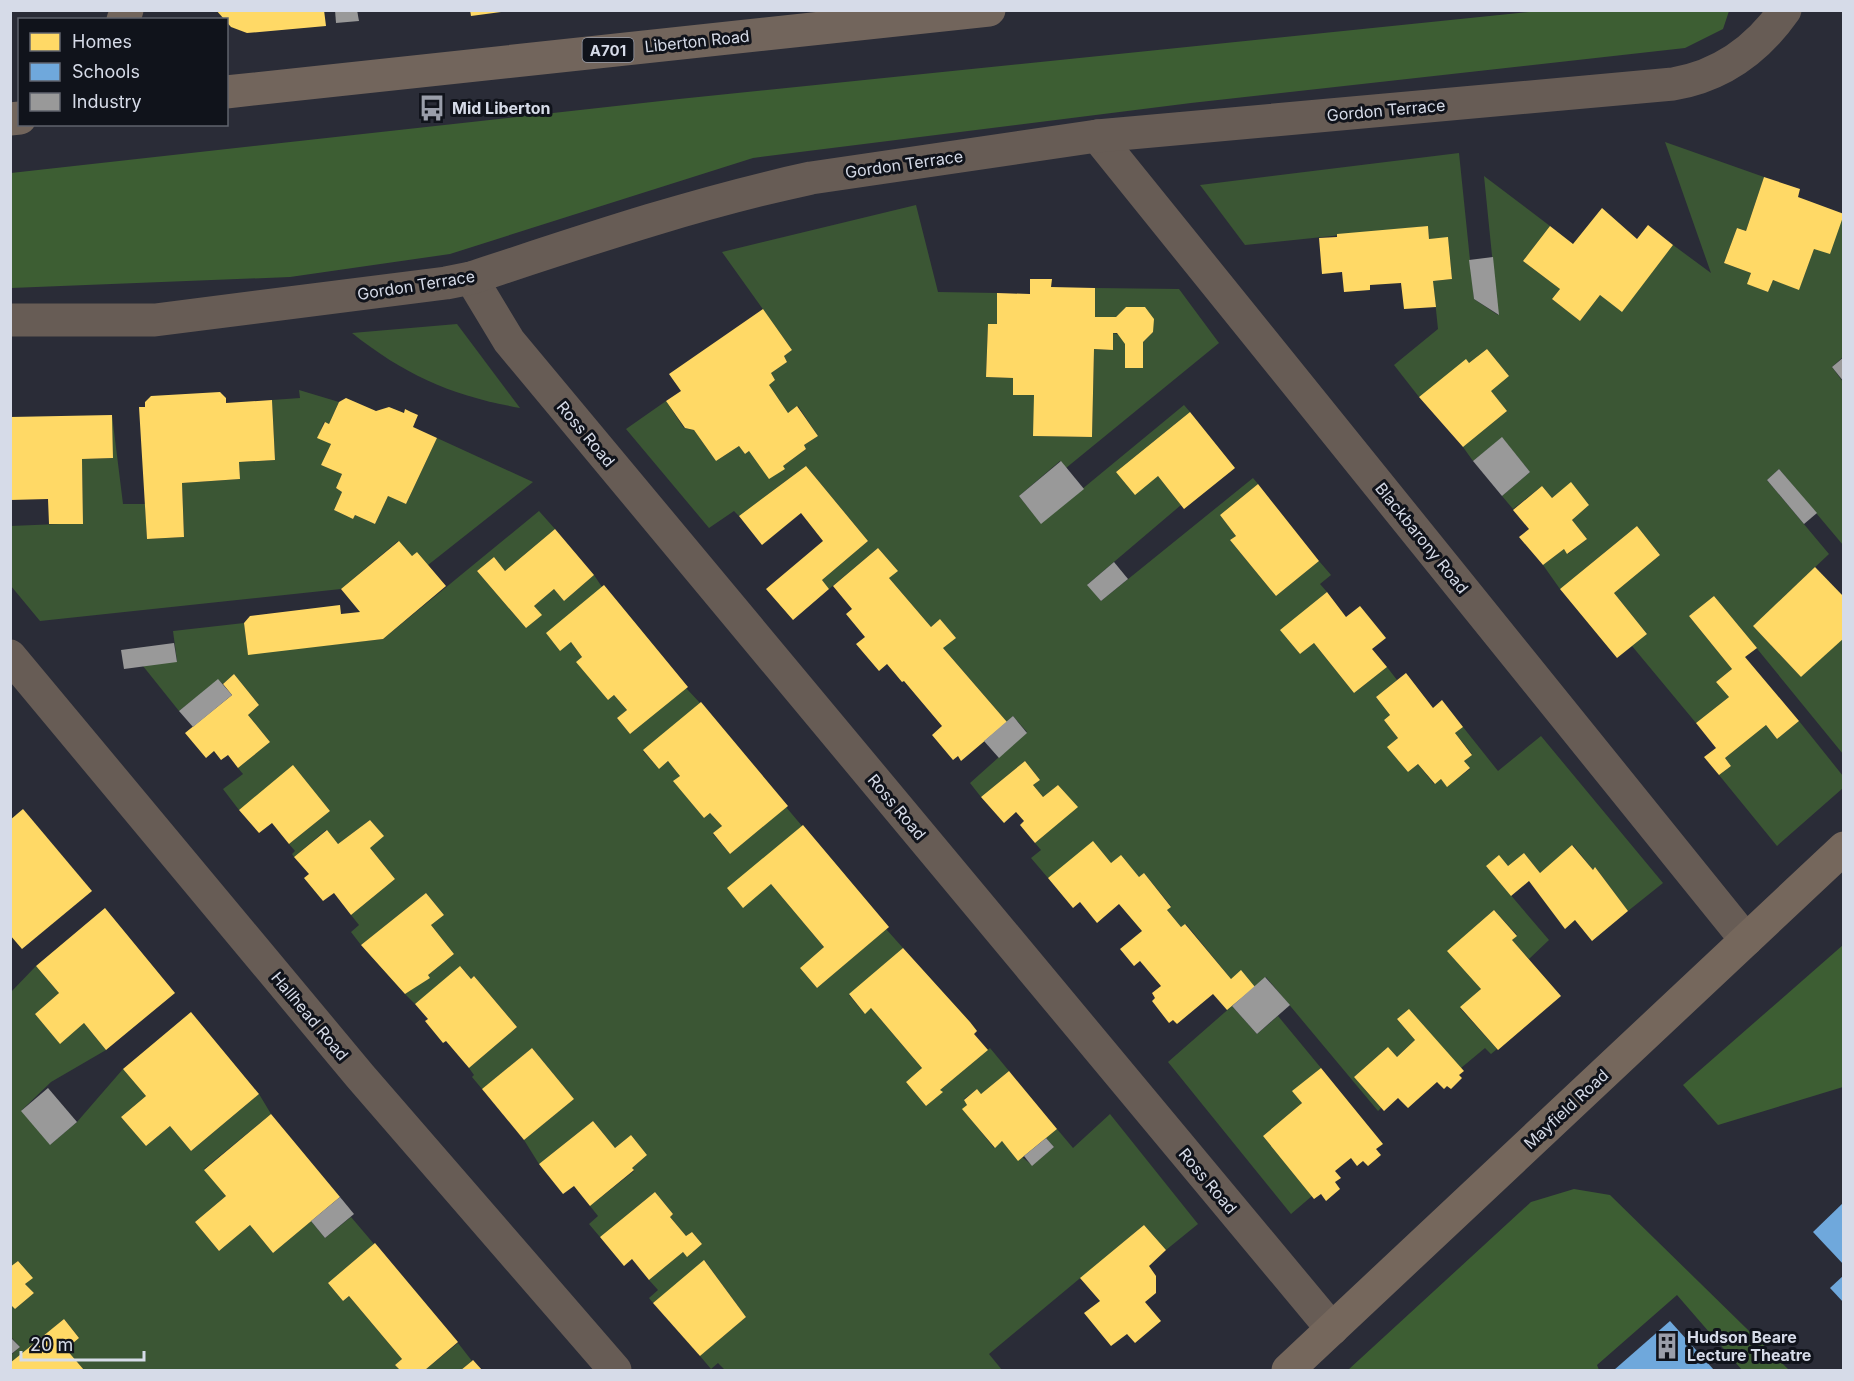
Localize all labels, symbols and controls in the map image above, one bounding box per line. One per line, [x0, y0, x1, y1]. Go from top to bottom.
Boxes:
legend [18, 18, 228, 126]
street label: Liberton Road [643, 26, 751, 56]
text: Homes [72, 31, 132, 52]
road number: A701 [582, 38, 634, 62]
text: Schools [72, 61, 140, 82]
text: Industry [72, 91, 142, 112]
bus stop icon: Mid Liberton [417, 93, 447, 123]
street label: Gordon Terrace [1326, 95, 1446, 125]
place label: Mid Liberton [452, 98, 550, 118]
street label: Gordon Terrace [844, 146, 964, 182]
street label: Gordon Terrace [356, 266, 476, 304]
street label: Ross Road [553, 397, 619, 471]
street label: Blackbarony Road [1371, 479, 1473, 597]
street label: Ross Road [864, 770, 930, 844]
street label: Hallhead Road [267, 968, 353, 1064]
street label: Mayfield Road [1520, 1065, 1612, 1153]
street label: Ross Road [1175, 1144, 1241, 1218]
scale bar [21, 1324, 144, 1362]
place label: Hudson Beare Lecture Theatre [1687, 1327, 1811, 1365]
building icon: Hudson Beare Lecture Theatre [1652, 1331, 1682, 1361]
text: 20 m [30, 1334, 73, 1355]

